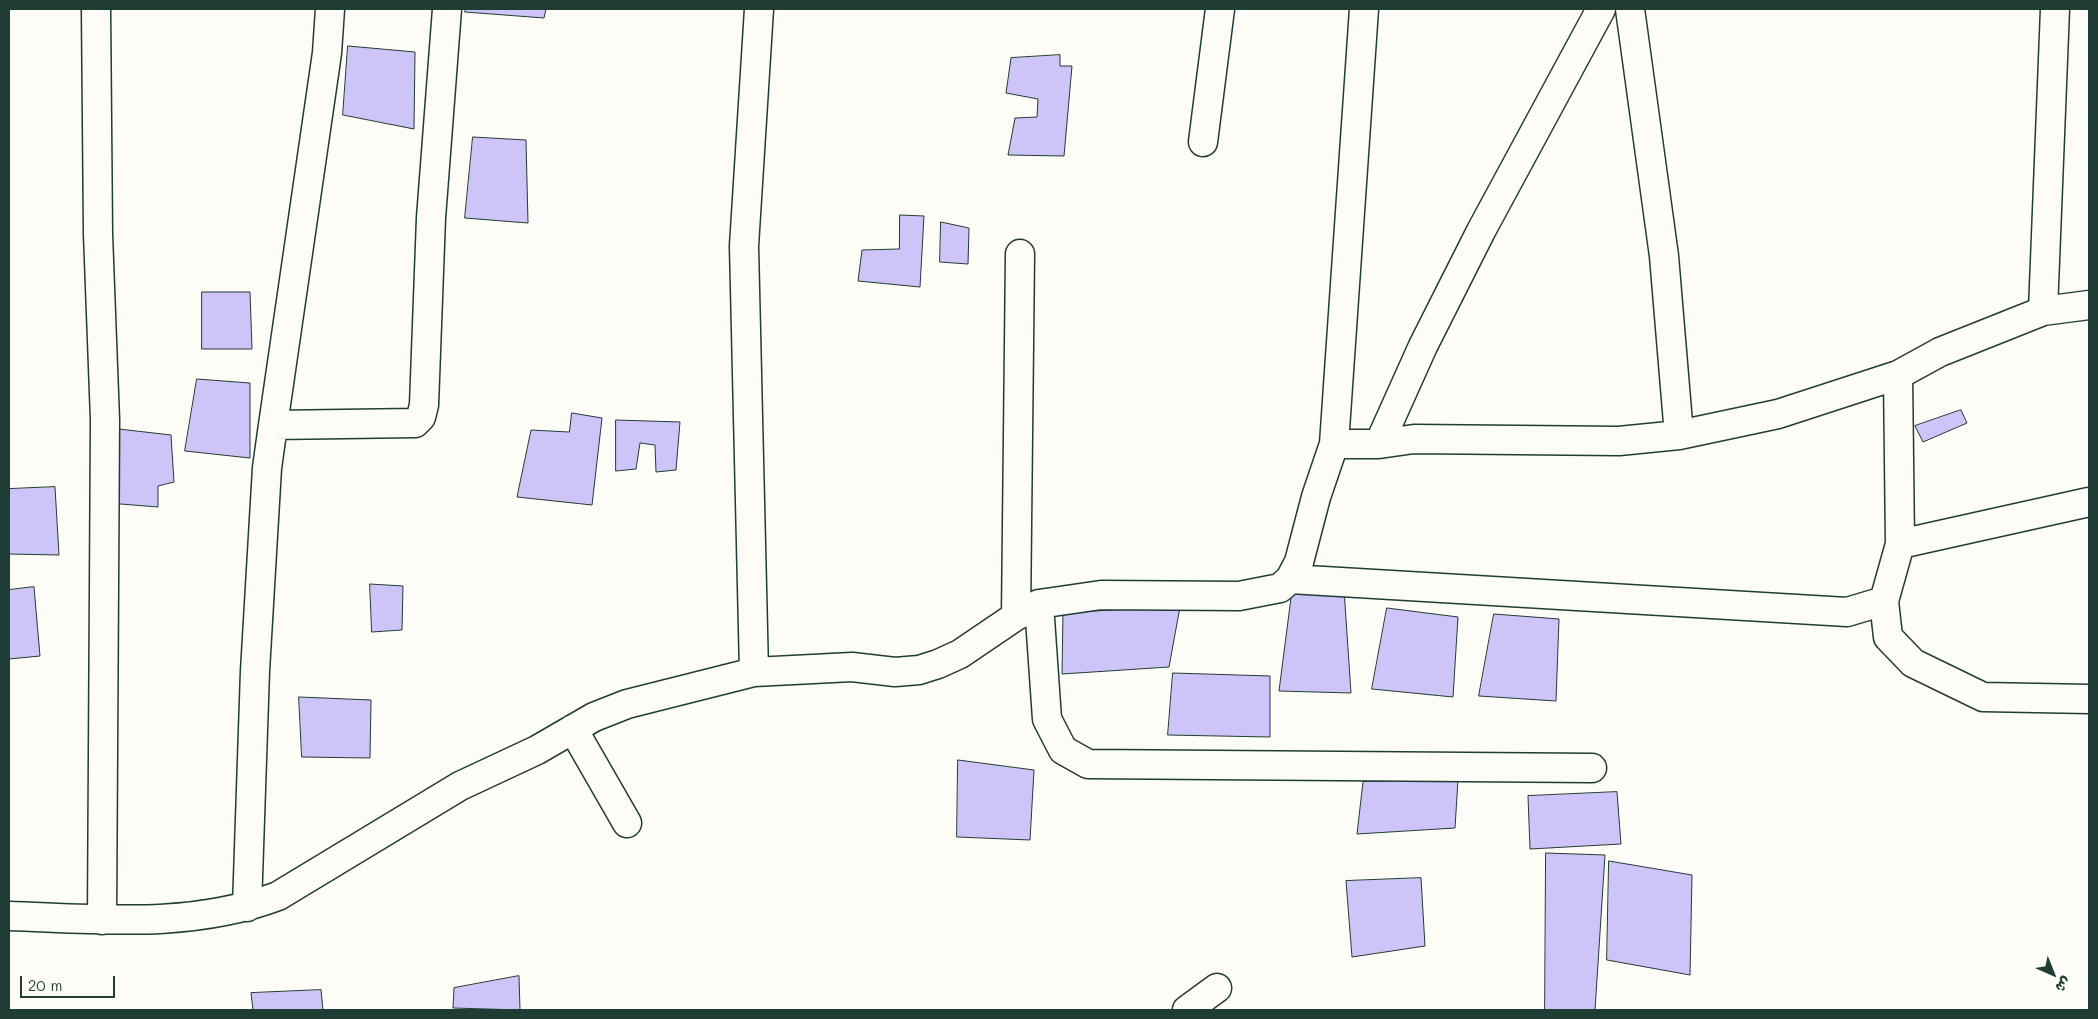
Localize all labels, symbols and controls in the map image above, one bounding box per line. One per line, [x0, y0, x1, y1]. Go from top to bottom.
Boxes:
north arrow [2028, 949, 2078, 999]
scale bar [22, 966, 118, 998]
text: ش [2052, 973, 2076, 997]
text: 20 m [28, 975, 62, 995]

